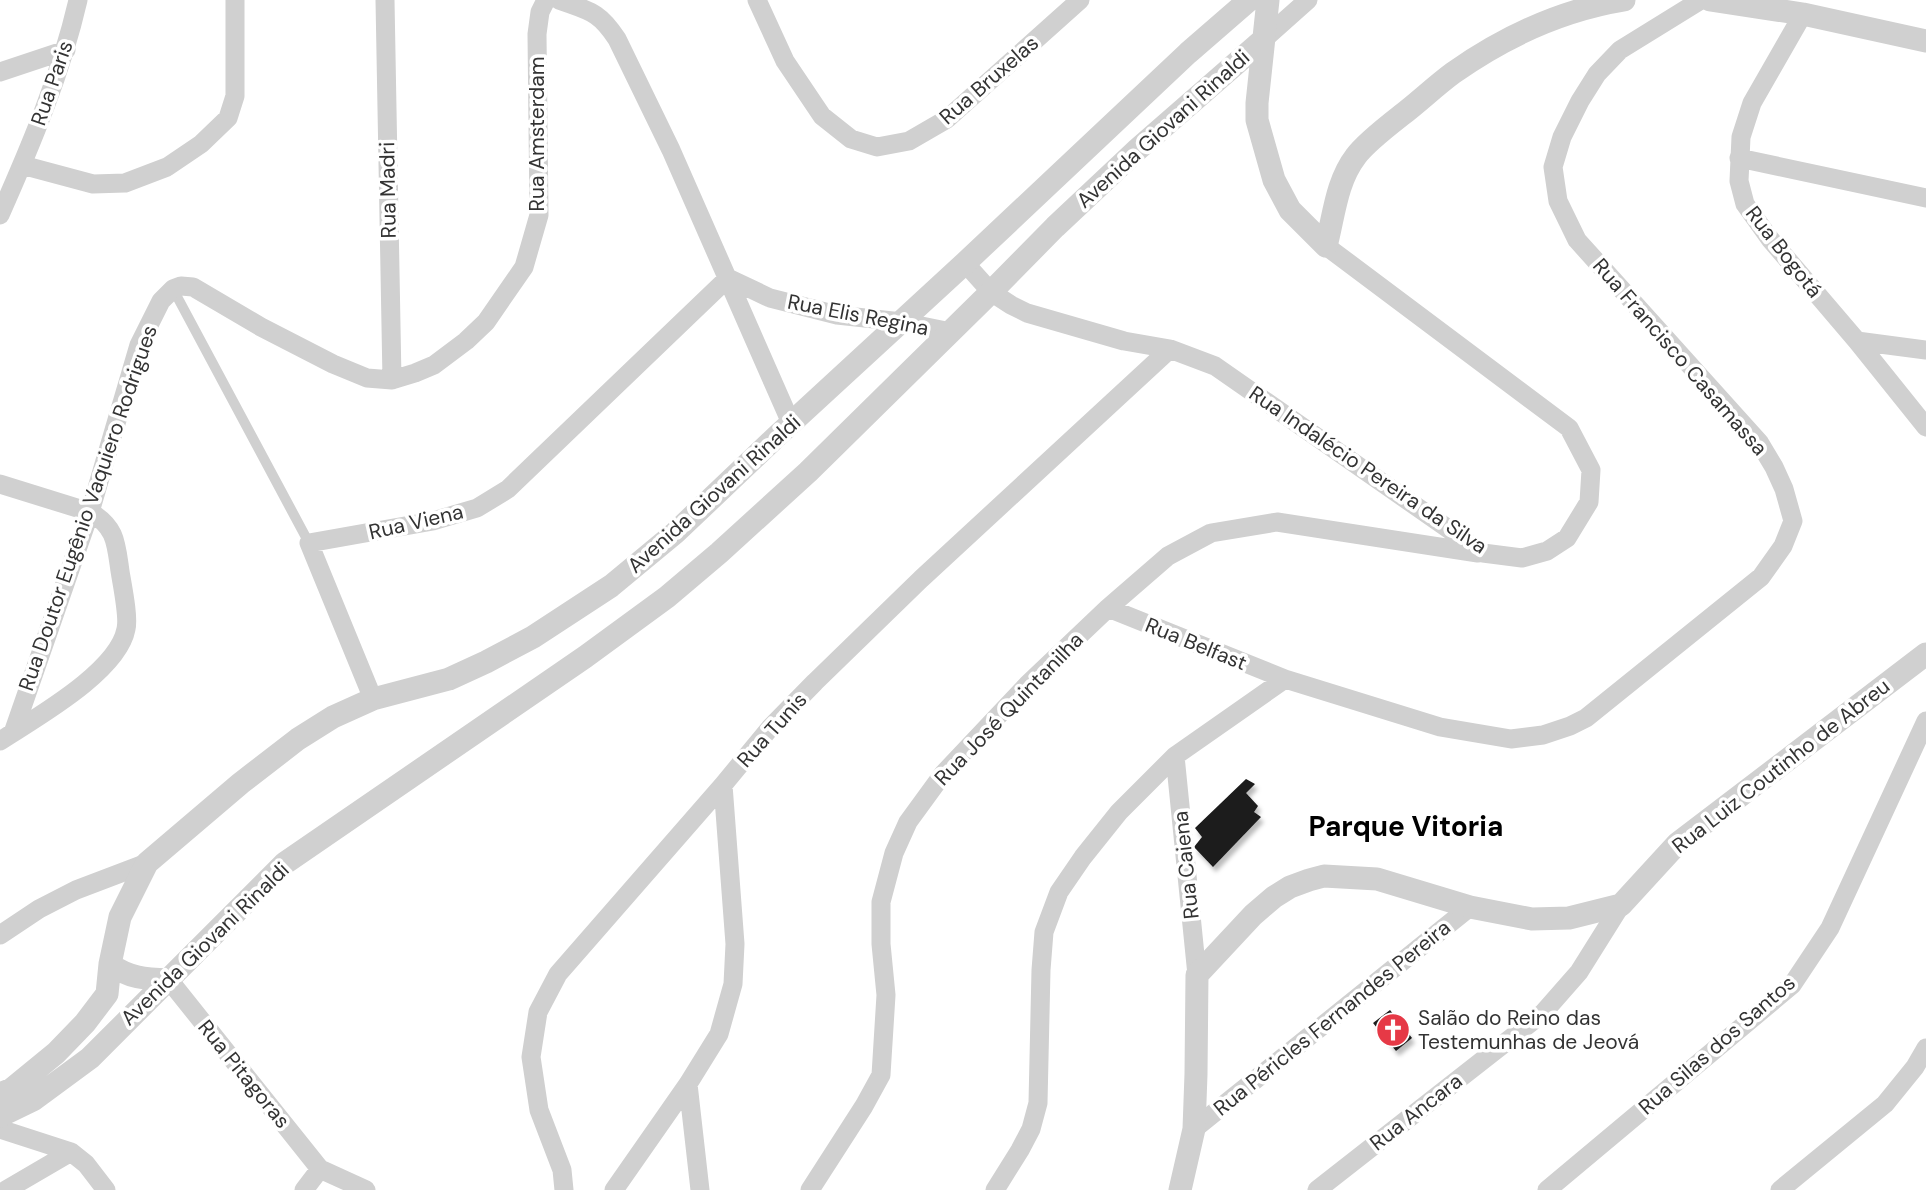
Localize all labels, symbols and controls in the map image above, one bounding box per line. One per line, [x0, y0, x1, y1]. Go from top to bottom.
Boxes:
street label: Rua Bruxelas [934, 29, 1044, 131]
street label: Rua Paris [24, 37, 80, 129]
street label: Avenida Giovani Rinaldi [1070, 44, 1256, 214]
street label: Rua Amsterdam [523, 57, 551, 211]
street label: Rua Madri [373, 141, 403, 239]
street label: Rua Bogotá [1739, 200, 1829, 304]
street label: Rua Francisco Casamassa [1587, 252, 1773, 462]
street label: Rua Elis Regina [785, 288, 931, 342]
street label: Rua Doutor Eugênio Vaquiero Rodrigues [12, 322, 164, 694]
street label: Rua Indalécio Pereira da Silva [1244, 380, 1492, 560]
street label: Avenida Giovani Rinaldi [621, 409, 807, 579]
street label: Rua Viena [366, 498, 466, 546]
street label: Rua Belfast [1141, 611, 1251, 677]
street label: Rua José Quintanilha [928, 626, 1090, 792]
street label: Rua Luiz Coutinho de Abreu [1666, 672, 1896, 860]
street label: Rua Tunis [731, 686, 813, 774]
district label: Parque Vitoria [1309, 808, 1503, 845]
street label: Rua Caiena [1166, 810, 1206, 920]
street label: Avenida Giovani Rinaldi [115, 856, 295, 1032]
street label: Rua Péricles Fernandes Pereira [1208, 914, 1456, 1122]
street label: Rua Silas dos Santos [1633, 969, 1801, 1121]
place label: Salão do Reino das Testemunhas de Jeová [1418, 1004, 1639, 1056]
church icon: Salão do Reino das Testemunhas de Jeová [1374, 1011, 1412, 1049]
street label: Rua Pitagoras [192, 1014, 296, 1134]
street label: Rua Ancara [1364, 1067, 1468, 1157]

